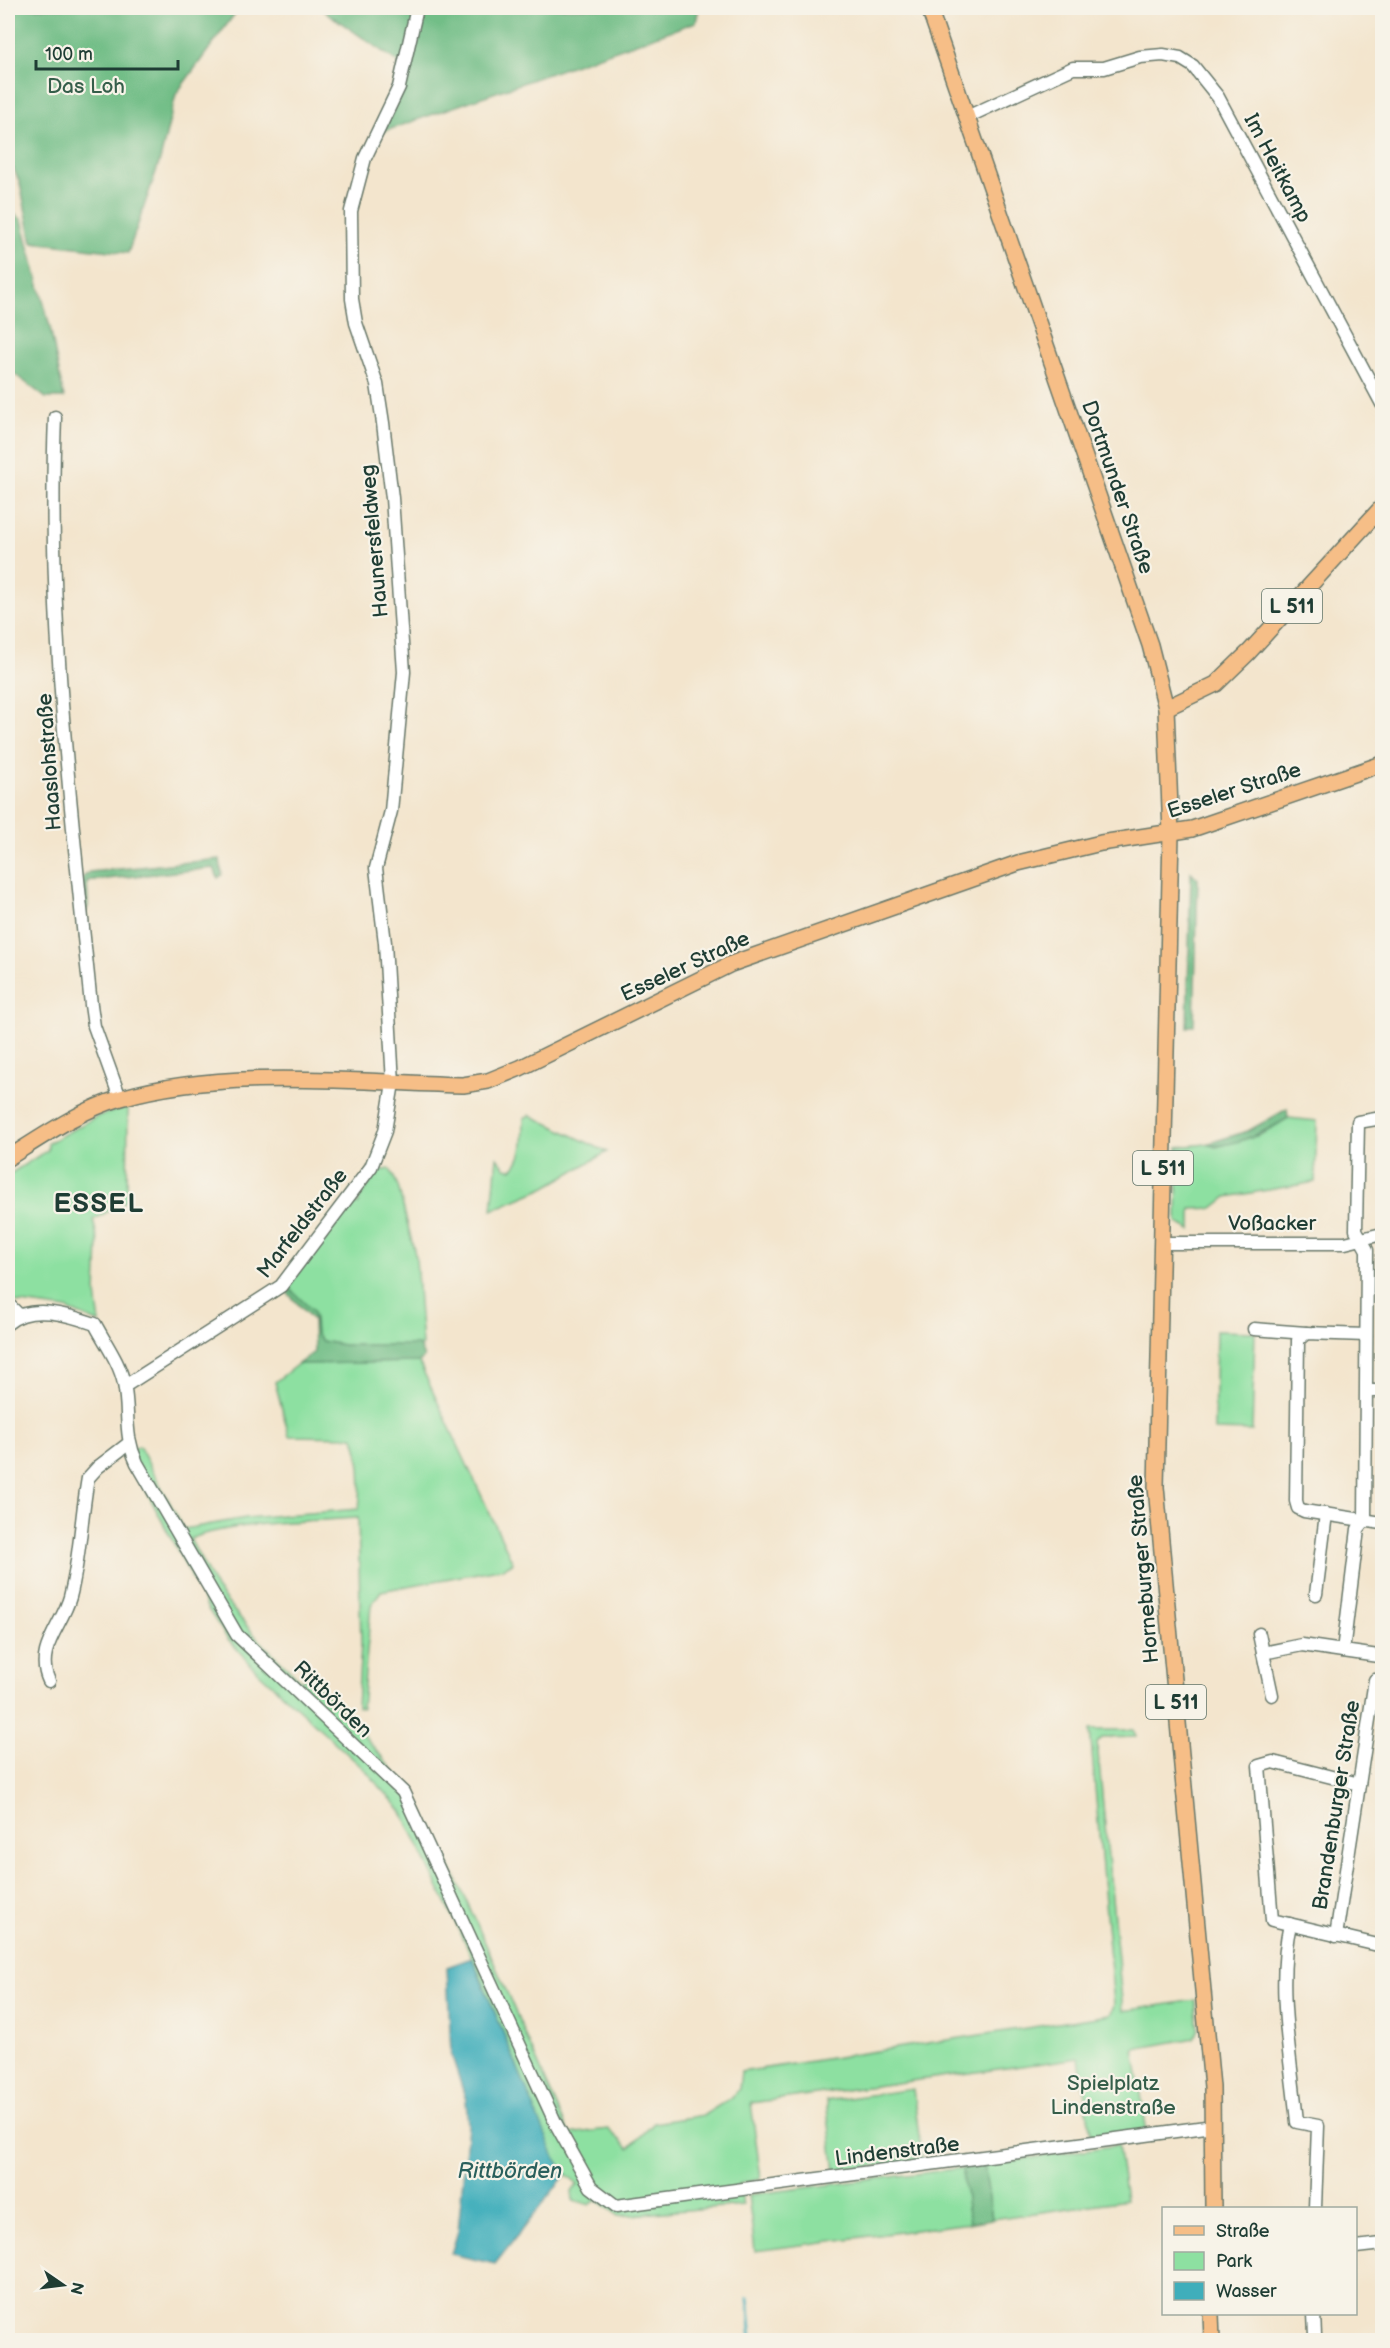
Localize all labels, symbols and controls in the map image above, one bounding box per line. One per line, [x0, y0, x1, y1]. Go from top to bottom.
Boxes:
scale bar [36, 33, 178, 71]
text: 100 m [45, 44, 93, 65]
park label: Das Loh [47, 74, 125, 99]
street label: Im Heitkamp [1238, 109, 1317, 227]
street label: Dortmunder Straße [1076, 397, 1159, 577]
street label: Haunersfeldweg [355, 463, 394, 619]
road number: L 511 [1262, 589, 1322, 623]
street label: Haaslohstraße [32, 692, 67, 831]
street label: Esseler Straße [1164, 757, 1304, 824]
street label: Esseler Straße [617, 926, 754, 1007]
road number: L 511 [1133, 1151, 1193, 1185]
street label: Marfeldstraße [252, 1163, 353, 1283]
district label: ESSEL [54, 1188, 144, 1220]
street label: Voßacker [1228, 1211, 1316, 1236]
street label: Horneburger Straße [1123, 1474, 1164, 1664]
street label: Rittbörden [288, 1656, 377, 1743]
road number: L 511 [1146, 1685, 1206, 1719]
street label: Brandenburger Straße [1308, 1698, 1365, 1912]
park label: Spielplatz Lindenstraße [1050, 2071, 1176, 2120]
street label: Lindenstraße [833, 2131, 961, 2172]
water label: Rittbörden [458, 2158, 562, 2185]
legend [1162, 2207, 1357, 2315]
text: Straße [1216, 2221, 1270, 2242]
text: Park [1216, 2251, 1252, 2272]
north arrow [33, 2255, 93, 2315]
text: N [65, 2280, 87, 2296]
text: Wasser [1216, 2281, 1277, 2302]

